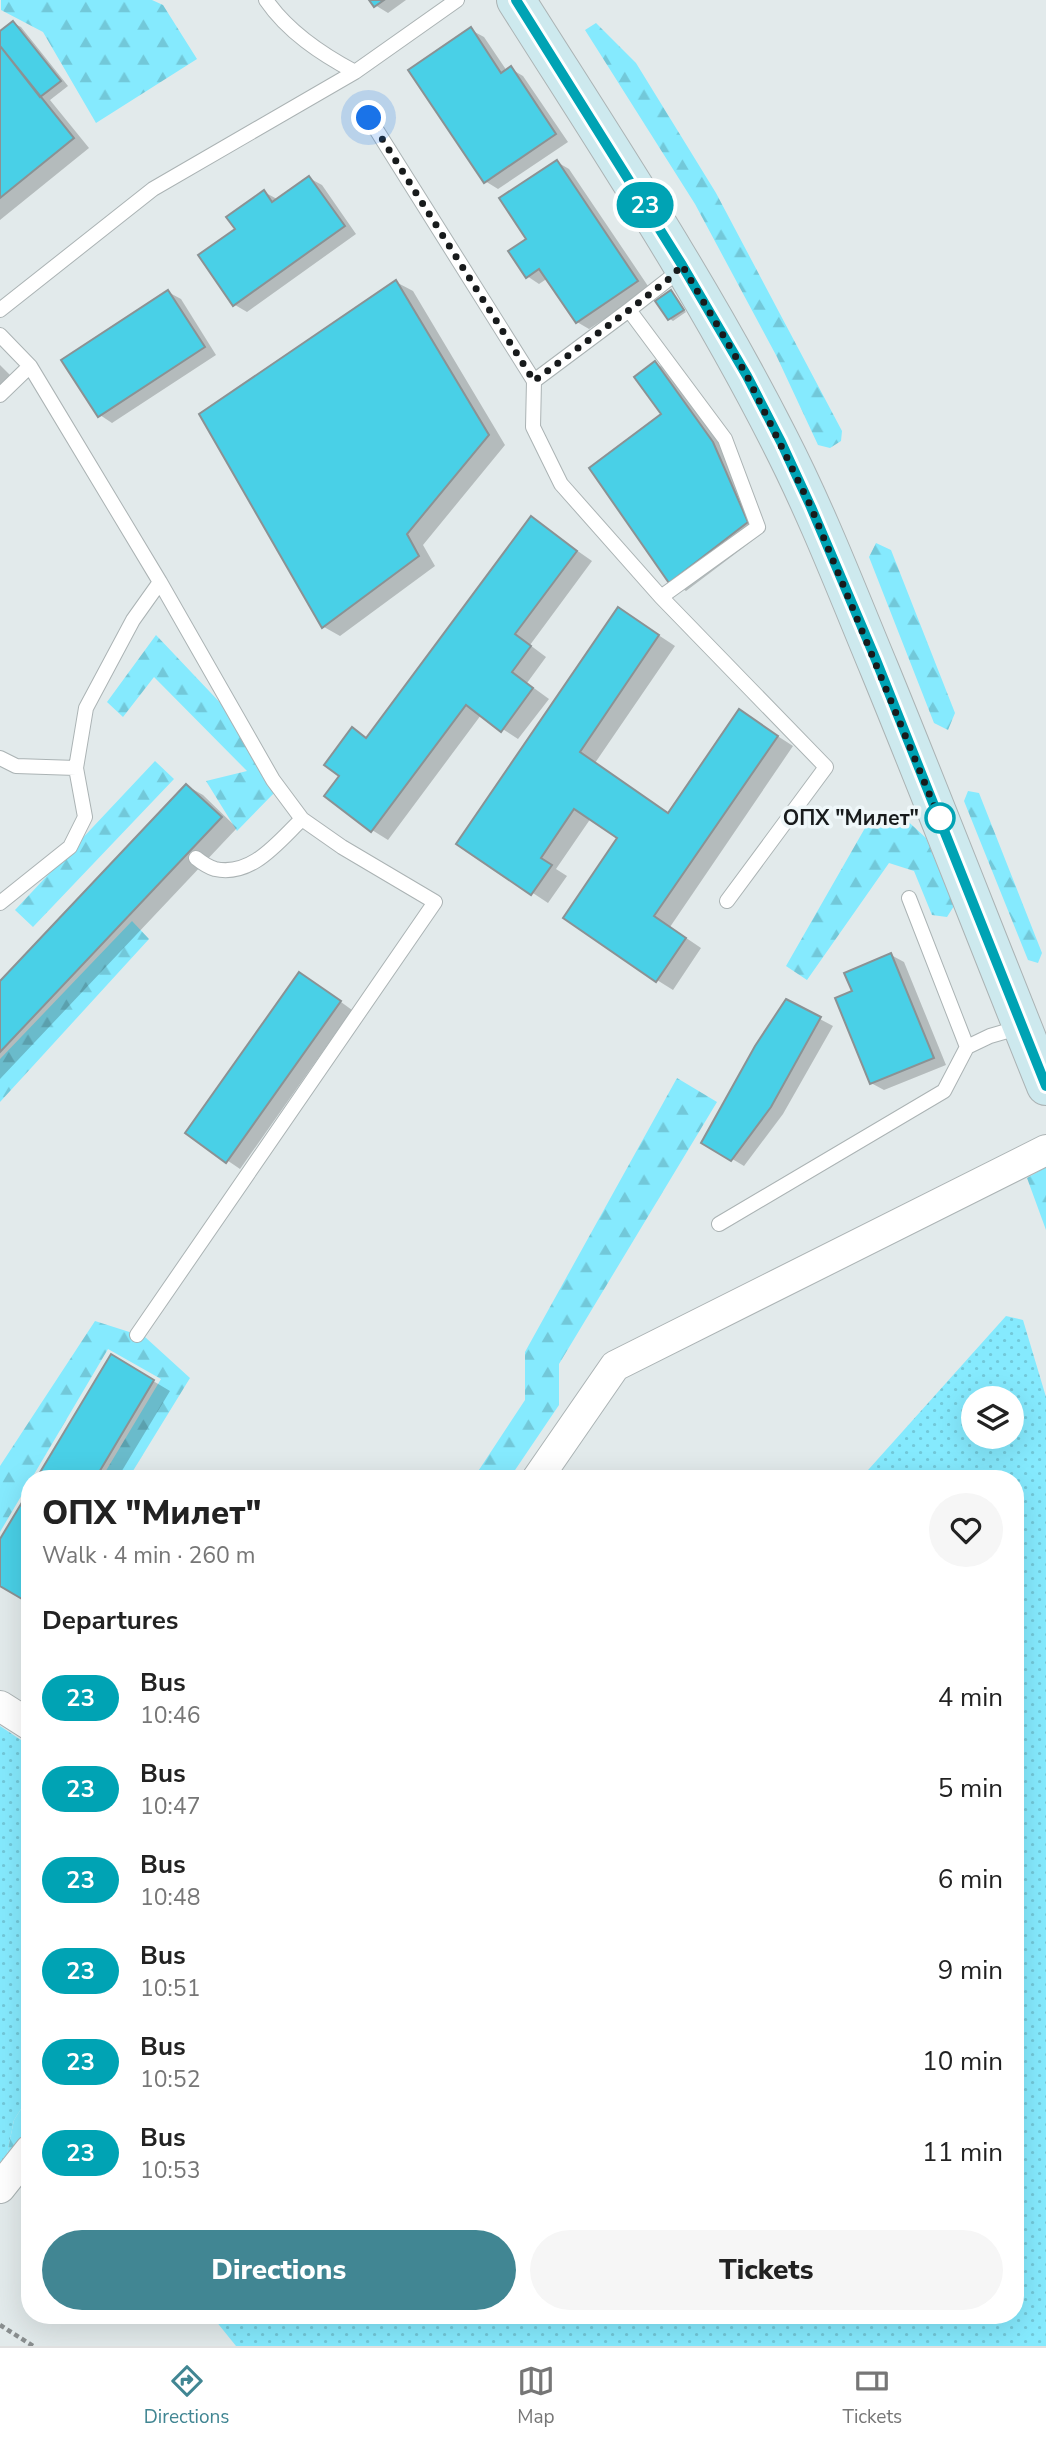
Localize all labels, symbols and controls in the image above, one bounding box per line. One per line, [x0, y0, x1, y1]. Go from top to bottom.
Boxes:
your location [351, 100, 386, 135]
line badge: 23 [614, 182, 676, 228]
text: 23 [631, 189, 659, 221]
marker: ОПХ "Милет" [925, 803, 955, 833]
place label: ОПХ "Милет" [783, 804, 919, 832]
map controls [961, 1386, 1024, 1449]
button: layers [961, 1386, 1024, 1449]
text: ОПХ "Милет" [42, 1491, 261, 1536]
button: heart [929, 1493, 1003, 1567]
text: Walk · 4 min · 260 m [42, 1540, 255, 1571]
text: Departures [42, 1603, 178, 1638]
text: Bus [140, 1665, 186, 1700]
text: 4 min [938, 1680, 1003, 1715]
text: 23 [66, 1682, 95, 1714]
text: 10:46 [140, 1700, 200, 1731]
text: Bus [140, 1756, 186, 1791]
text: 5 min [938, 1771, 1003, 1806]
text: 23 [66, 1773, 95, 1805]
text: 10:47 [140, 1791, 200, 1822]
text: Bus [140, 1847, 186, 1882]
text: 6 min [938, 1862, 1003, 1897]
text: 23 [66, 1864, 95, 1896]
text: 10:48 [140, 1882, 200, 1913]
text: Bus [140, 1938, 186, 1973]
text: 9 min [938, 1953, 1003, 1988]
text: 23 [66, 1955, 95, 1987]
text: 10:51 [140, 1973, 200, 2004]
text: Bus [140, 2029, 186, 2064]
text: 10 min [922, 2044, 1003, 2079]
text: 23 [66, 2046, 95, 2078]
text: 10:52 [140, 2064, 200, 2095]
text: Bus [140, 2120, 186, 2155]
text: 11 min [922, 2135, 1003, 2170]
text: 23 [66, 2137, 95, 2169]
text: 10:53 [140, 2155, 200, 2186]
button: Directions [42, 2230, 516, 2310]
button: Tickets [530, 2230, 1003, 2310]
tab: Directions [144, 2362, 229, 2430]
tab: Map [517, 2362, 555, 2430]
tab: Tickets [842, 2362, 902, 2430]

